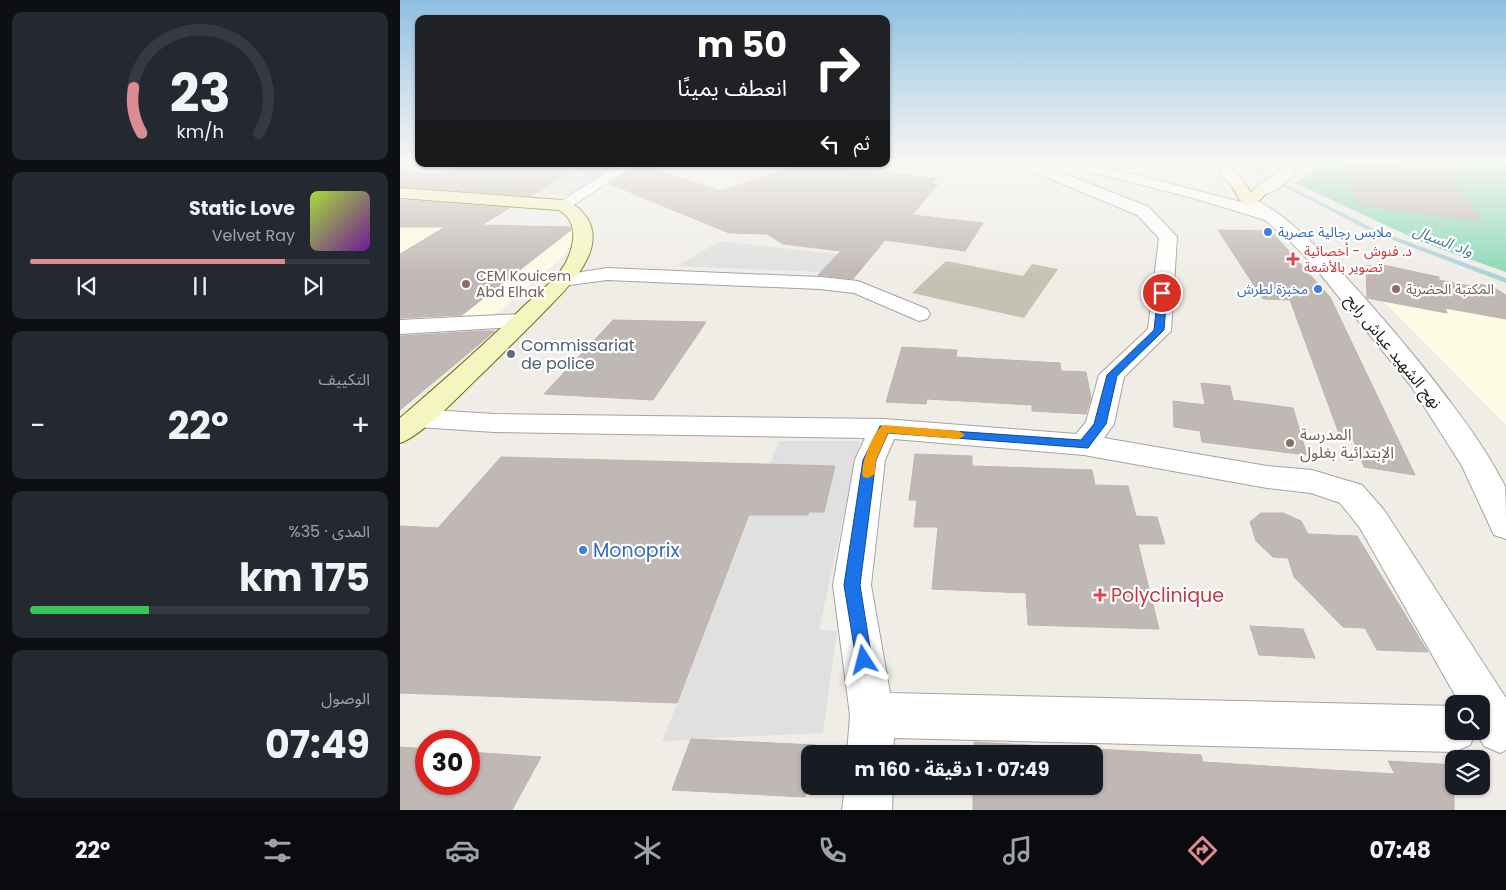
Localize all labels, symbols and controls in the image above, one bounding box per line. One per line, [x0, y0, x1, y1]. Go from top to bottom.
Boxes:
text: 50 m [697, 20, 787, 69]
icon: right [805, 35, 870, 100]
text: 23 [169, 57, 231, 130]
text: انعطف يمينًا [677, 73, 787, 104]
text: km/h [176, 119, 224, 144]
icon: left [816, 130, 844, 158]
text: ثم [854, 130, 870, 157]
text: Static Love [189, 195, 295, 222]
water label: واد السيال [1410, 220, 1476, 262]
place label: ملابس رجالية عصرية [1278, 222, 1392, 242]
text: Velvet Ray [212, 224, 295, 247]
marker: ملابس رجالية عصرية [1262, 226, 1274, 238]
place label: د. فنوش - أخصائية تصوير بالأشعة [1304, 241, 1412, 277]
marker: د. فنوش - أخصائية تصوير بالأشعة [1286, 252, 1300, 266]
place label: CEM Kouicem Abd Elhak [476, 266, 571, 302]
icon: previous [73, 272, 101, 300]
icon: pause [186, 272, 214, 300]
icon: next [299, 272, 327, 300]
pin [1141, 272, 1183, 314]
marker: CEM Kouicem Abd Elhak [460, 278, 472, 290]
icon: arrive [1148, 279, 1176, 307]
place label: مخبزة لطرش [1237, 279, 1308, 299]
place label: المكتبة الحضرية [1406, 279, 1494, 299]
marker: مخبزة لطرش [1312, 283, 1324, 295]
marker: المكتبة الحضرية [1390, 283, 1402, 295]
street label: نهج الشهيد عياش رابح [1339, 289, 1447, 414]
place label: Commissariat de police [521, 334, 635, 375]
marker: Commissariat de police [505, 348, 517, 360]
text: التكييف [318, 368, 370, 391]
text: 22° [168, 399, 229, 452]
text: − [30, 406, 45, 445]
text: + [351, 406, 370, 445]
place label: المدرسة الإبتدائية بغلول [1300, 423, 1394, 464]
marker: المدرسة الإبتدائية بغلول [1284, 437, 1296, 449]
text: المدى · 35% [289, 520, 370, 543]
place label: Monoprix [593, 537, 680, 564]
marker: Monoprix [577, 544, 589, 556]
text: 175 km [239, 551, 370, 604]
place label: Polyclinique [1111, 582, 1224, 609]
marker: Polyclinique [1093, 588, 1107, 602]
position arrow [837, 633, 889, 685]
text: الوصول [321, 687, 370, 710]
map controls [1445, 695, 1490, 795]
button: search [1445, 695, 1490, 740]
text: 07:49 [265, 718, 370, 771]
speed limit sign: 30 [415, 730, 480, 795]
button: layers [1445, 750, 1490, 795]
text: 07:49 · 1 دقيقة · 160 m [855, 756, 1049, 783]
icon: filters [260, 833, 295, 868]
icon: car [445, 833, 480, 868]
icon: climate [630, 833, 665, 868]
icon: phone [815, 833, 850, 868]
icon: music [1000, 833, 1035, 868]
icon: directions [1185, 833, 1220, 868]
text: 22° [75, 835, 110, 866]
text: 07:48 [1370, 835, 1431, 866]

